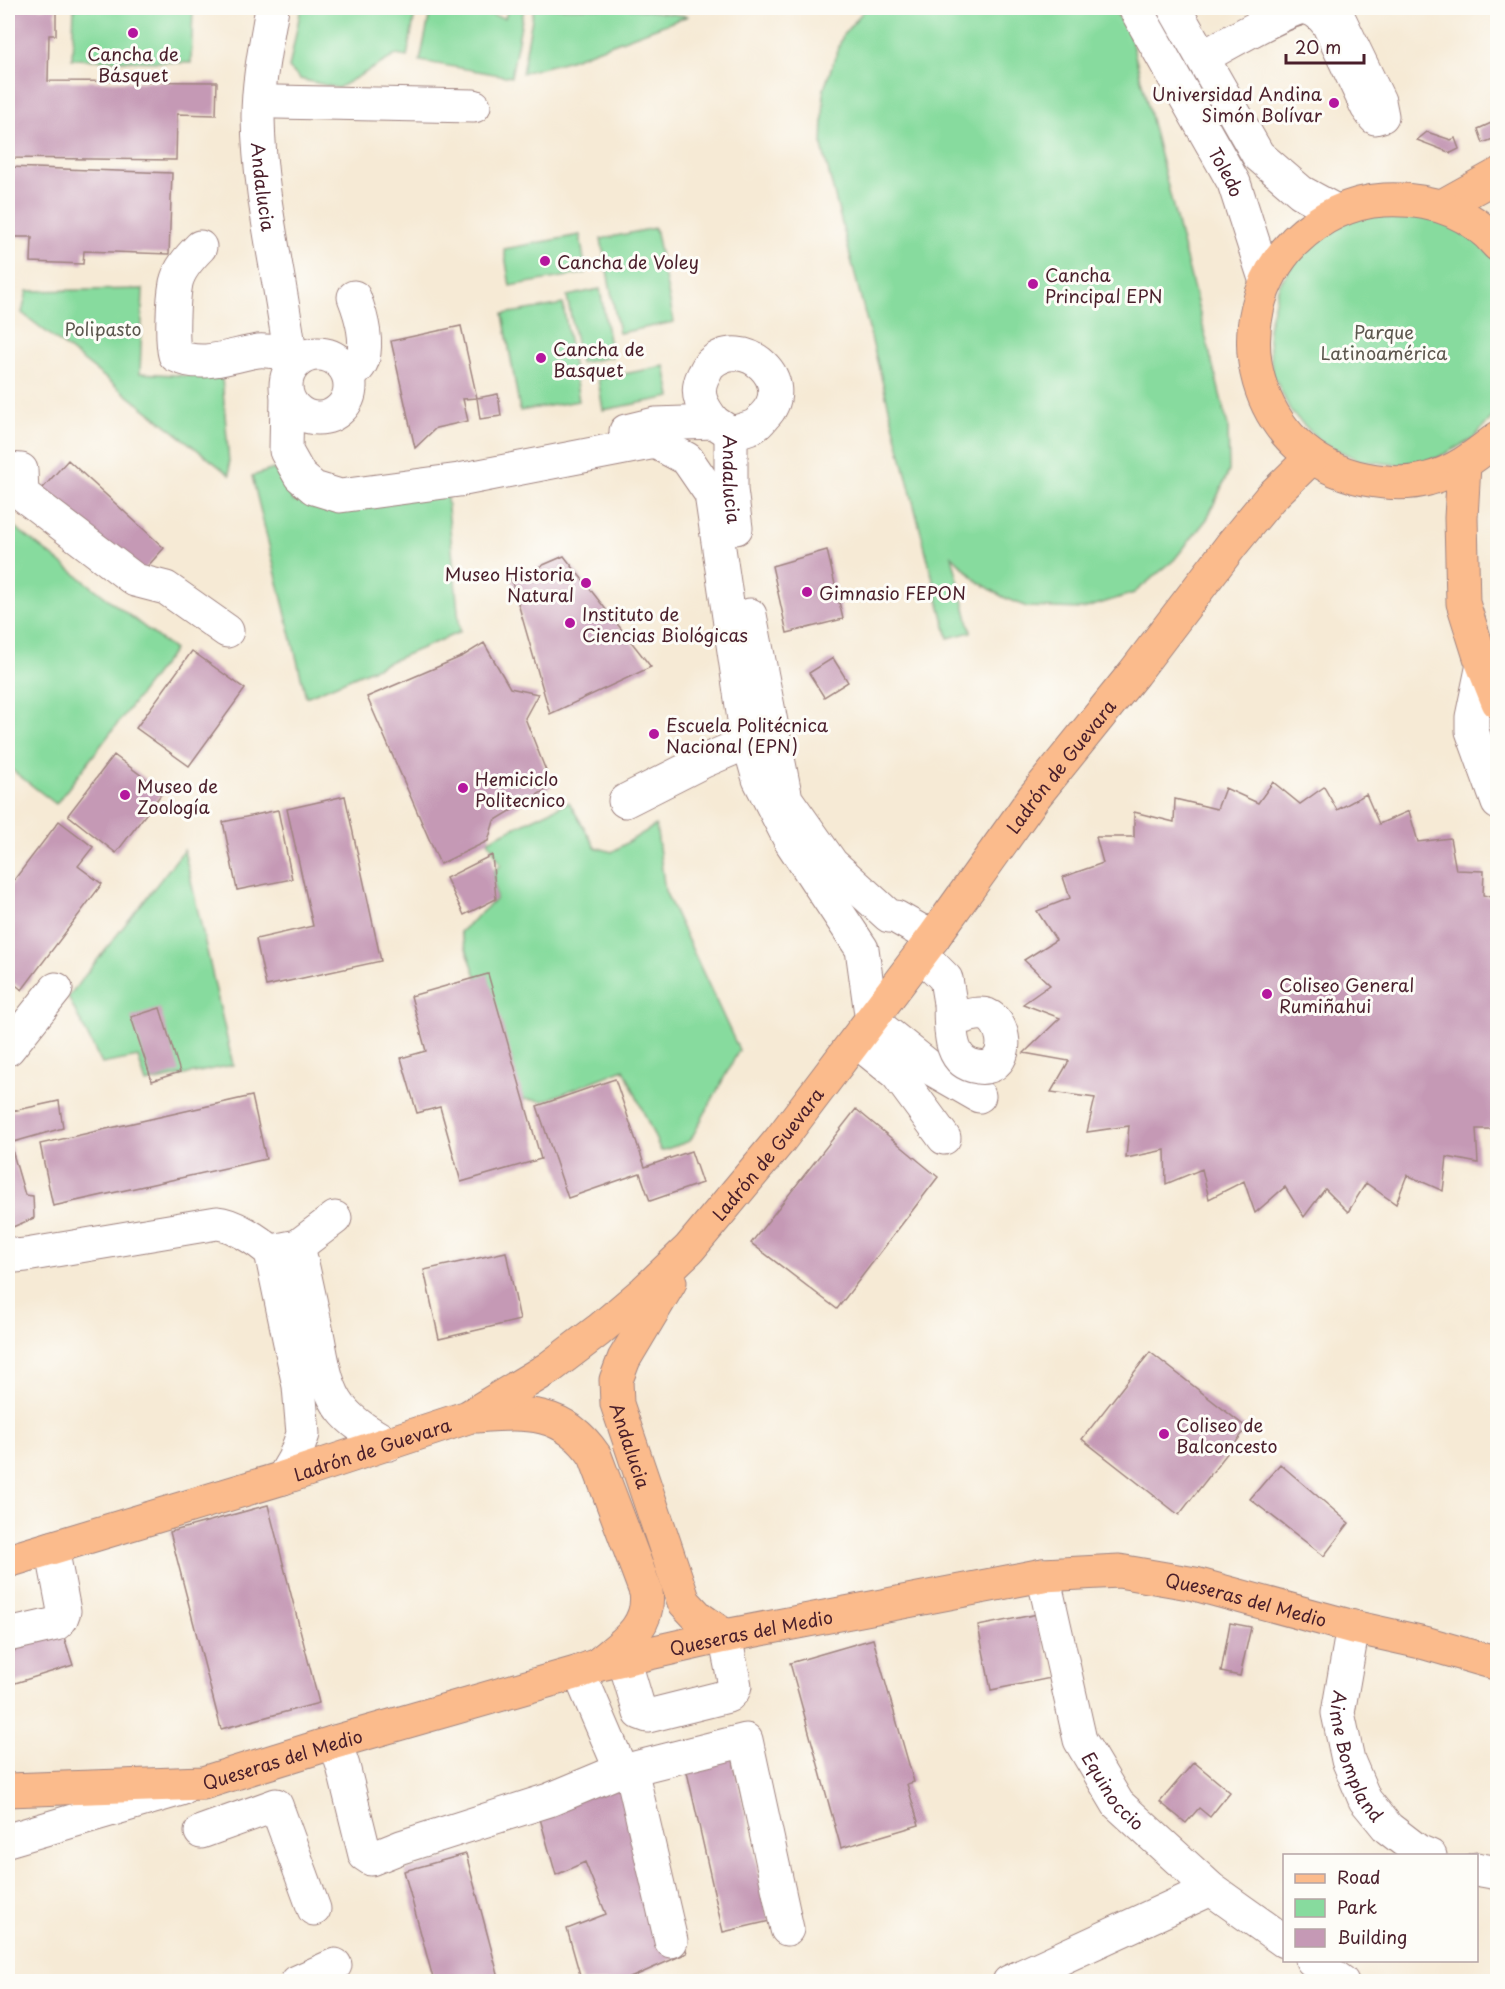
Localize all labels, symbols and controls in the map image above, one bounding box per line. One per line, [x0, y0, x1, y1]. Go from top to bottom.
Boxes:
marker: Cancha de Básquet [126, 26, 140, 40]
scale bar [1286, 27, 1364, 65]
text: 20 m [1295, 33, 1341, 60]
place label: Cancha de Básquet [87, 40, 179, 88]
place label: Universidad Andina Simón Bolívar [1152, 80, 1323, 128]
marker: Universidad Andina Simón Bolívar [1327, 96, 1341, 110]
street label: Andalucia [245, 141, 283, 233]
street label: Toledo [1203, 142, 1251, 200]
place label: Cancha de Voley [557, 248, 699, 275]
marker: Cancha de Voley [538, 254, 552, 268]
place label: Cancha Principal EPN [1045, 261, 1162, 309]
marker: Cancha Principal EPN [1026, 277, 1040, 291]
park label: Polipasto [64, 315, 142, 342]
park label: Parque Latinoamérica [1321, 318, 1448, 366]
place label: Cancha de Basquet [553, 335, 645, 383]
marker: Cancha de Basquet [534, 351, 548, 365]
street label: Andalucia [717, 434, 749, 525]
place label: Museo Historia Natural [445, 560, 575, 608]
marker: Museo Historia Natural [579, 576, 593, 590]
place label: Gimnasio FEPON [819, 579, 966, 606]
marker: Gimnasio FEPON [800, 585, 814, 599]
place label: Instituto de Ciencias Biológicas [582, 600, 748, 648]
marker: Instituto de Ciencias Biológicas [563, 616, 577, 630]
street label: Ladrón de Guevara [999, 693, 1122, 839]
place label: Escuela Politécnica Nacional (EPN) [666, 711, 829, 759]
marker: Escuela Politécnica Nacional (EPN) [647, 727, 661, 741]
place label: Hemiciclo Politecnico [475, 765, 565, 813]
place label: Museo de Zoología [137, 772, 218, 820]
marker: Hemiciclo Politecnico [456, 781, 470, 795]
marker: Museo de Zoología [118, 788, 132, 802]
place label: Coliseo General Rumiñahui [1279, 971, 1414, 1019]
marker: Coliseo General Rumiñahui [1260, 987, 1274, 1001]
street label: Ladrón de Guevara [705, 1081, 830, 1226]
street label: Andalucia [604, 1399, 658, 1492]
street label: Ladrón de Guevara [290, 1410, 455, 1487]
place label: Coliseo de Balconcesto [1176, 1411, 1277, 1459]
marker: Coliseo de Balconcesto [1157, 1427, 1171, 1441]
street label: Queseras del Medio [1163, 1566, 1330, 1633]
street label: Queseras del Medio [667, 1602, 835, 1662]
street label: Aime Bompland [1324, 1689, 1391, 1827]
street label: Queseras del Medio [199, 1721, 365, 1796]
street label: Equinoccio [1076, 1746, 1151, 1836]
legend [1283, 1854, 1478, 1962]
text: Road [1337, 1863, 1381, 1890]
text: Park [1337, 1893, 1377, 1920]
text: Building [1337, 1923, 1407, 1950]

